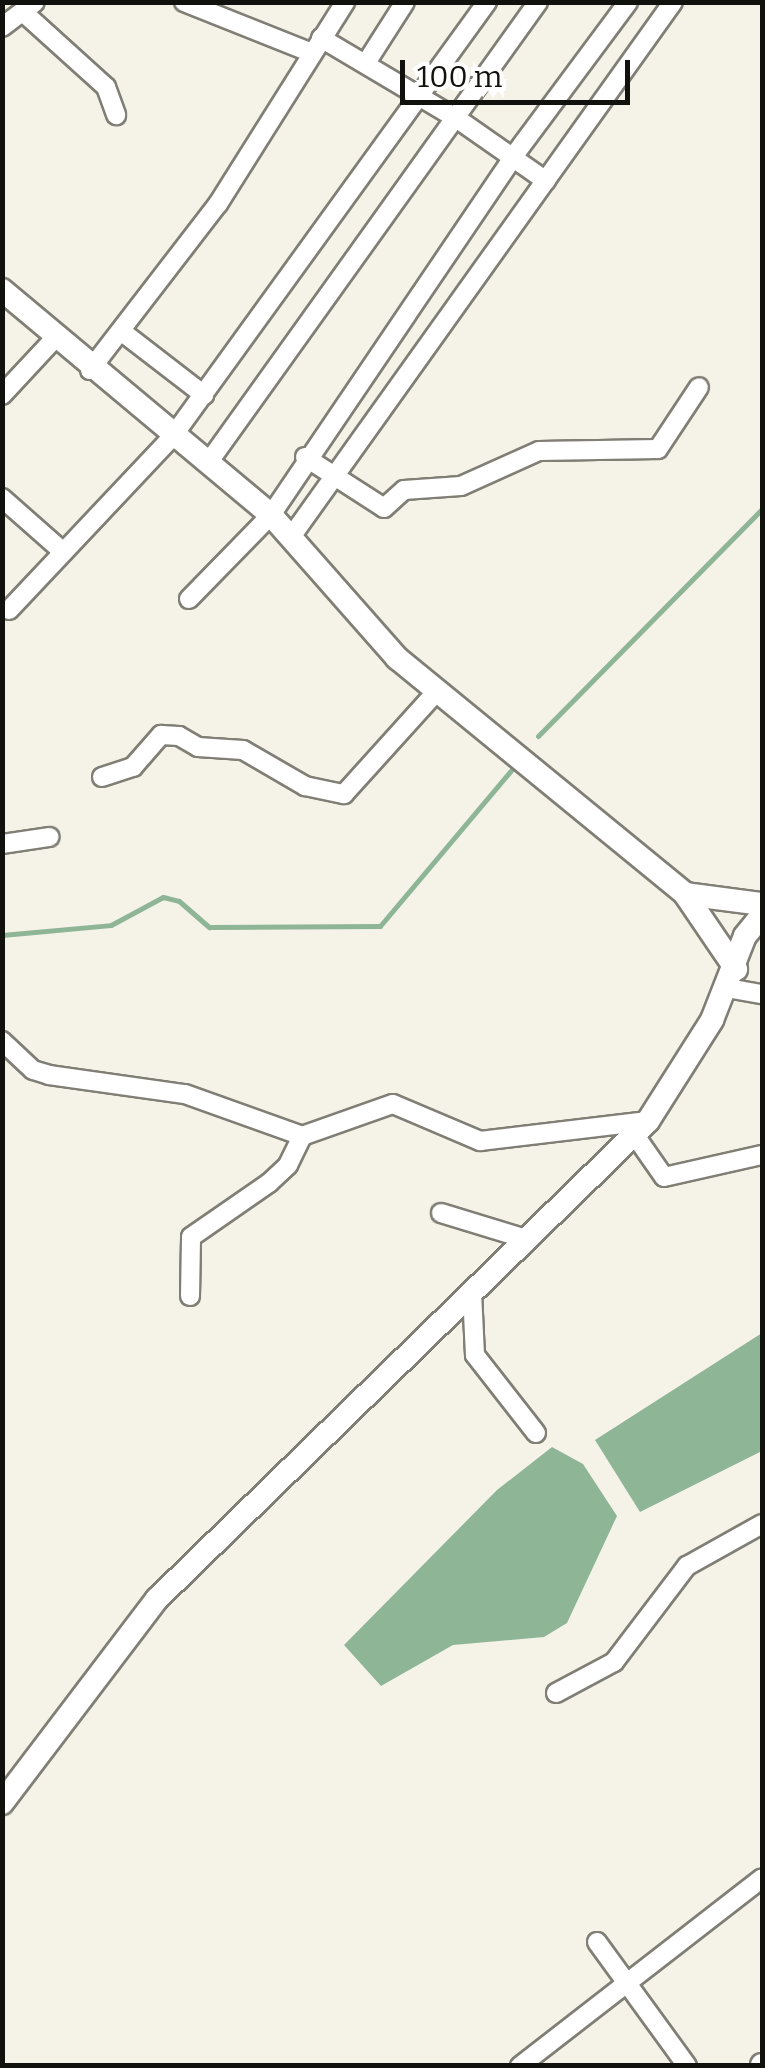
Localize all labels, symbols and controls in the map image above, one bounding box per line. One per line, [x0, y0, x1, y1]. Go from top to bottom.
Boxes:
scale bar [405, 40, 635, 102]
text: 100 m [417, 59, 502, 95]

